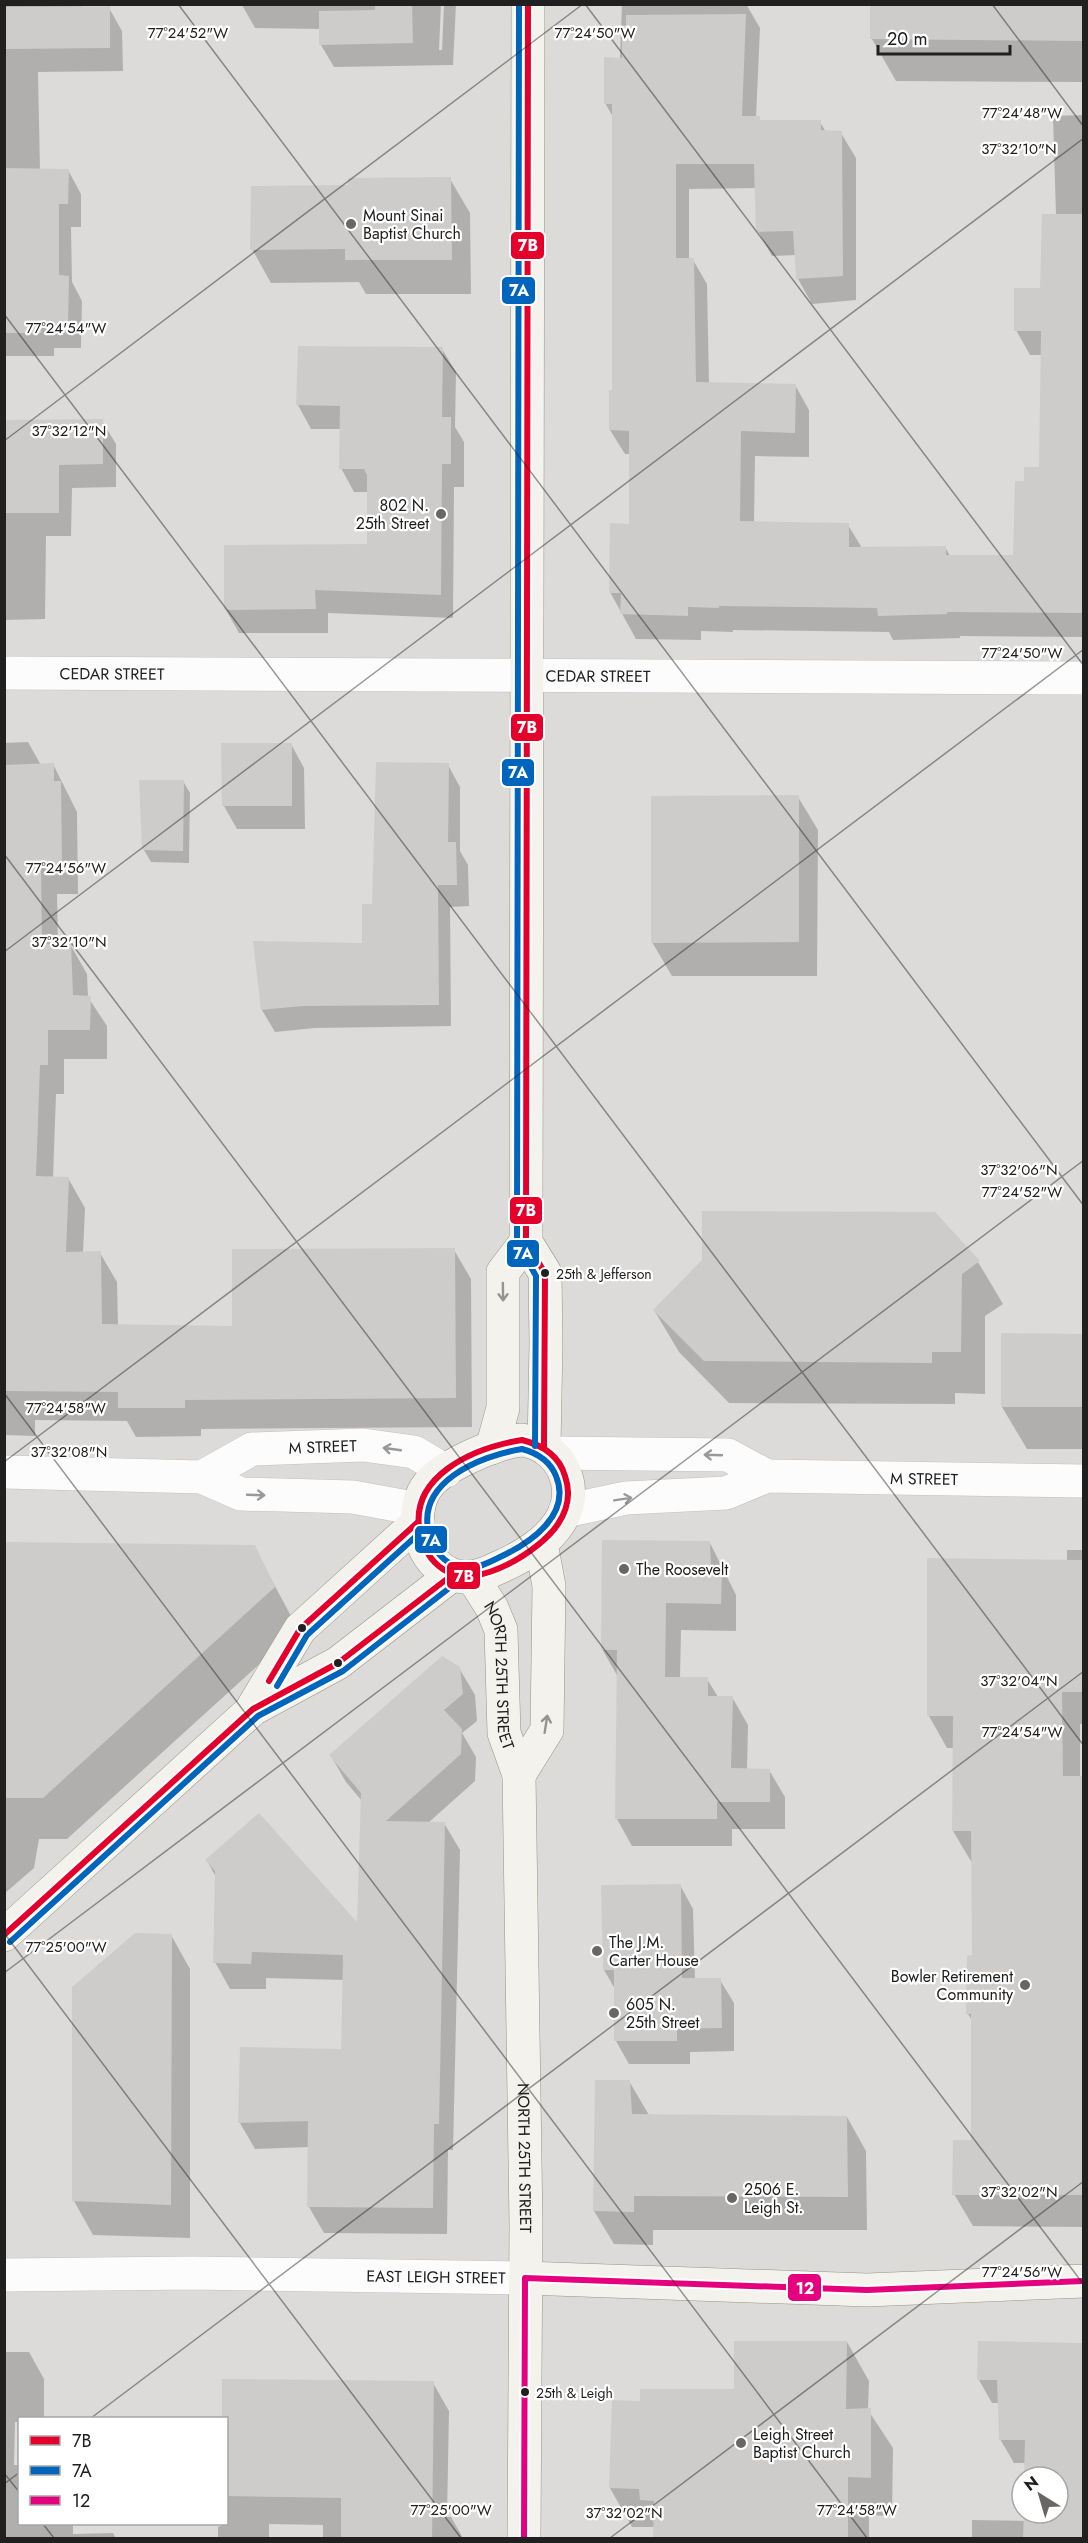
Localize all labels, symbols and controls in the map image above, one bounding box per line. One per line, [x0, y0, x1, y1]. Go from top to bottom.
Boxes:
scale bar [878, 18, 1010, 56]
text: 77°24'52"W [148, 22, 228, 44]
text: 77°24'50"W [555, 22, 636, 44]
text: 20 m [887, 26, 927, 52]
text: 77°24'48"W [982, 102, 1062, 124]
text: 37°32'10"N [981, 138, 1057, 160]
place label: Mount Sinai Baptist Church [363, 204, 461, 245]
marker: Mount Sinai Baptist Church [344, 217, 358, 231]
line badge: 7B [510, 231, 545, 260]
text: 7B [518, 234, 538, 257]
line badge: 7A [501, 276, 536, 305]
text: 7A [509, 279, 529, 302]
text: 77°24'54"W [26, 317, 106, 339]
text: 37°32'12"N [32, 420, 106, 442]
place label: 802 N. 25th Street [356, 494, 429, 535]
marker: 802 N. 25th Street [434, 507, 448, 521]
text: 77°24'50"W [982, 642, 1063, 664]
street label: CEDAR STREET [60, 662, 165, 686]
street label: CEDAR STREET [546, 665, 651, 688]
line badge: 7B [510, 713, 544, 742]
text: 7B [517, 716, 537, 739]
line badge: 7A [501, 758, 535, 787]
text: 7A [508, 761, 528, 784]
text: 77°24'56"W [26, 857, 106, 879]
text: 37°32'10"N [31, 931, 107, 953]
text: 37°32'06"N [980, 1159, 1058, 1181]
text: 77°24'52"W [982, 1181, 1062, 1203]
line badge: 7B [509, 1196, 543, 1225]
text: 7B [516, 1199, 536, 1222]
line badge: 7A [506, 1239, 540, 1268]
text: 7A [513, 1242, 533, 1265]
place label: 25th & Jefferson [556, 1264, 652, 1284]
marker: 25th & Jefferson [539, 1267, 551, 1279]
one-way arrow [497, 1282, 509, 1302]
text: 77°24'58"W [26, 1397, 106, 1419]
street label: M STREET [288, 1434, 358, 1460]
text: 37°32'08"N [31, 1441, 107, 1463]
one-way arrow [383, 1444, 403, 1455]
one-way arrow [704, 1449, 724, 1461]
street label: M STREET [890, 1467, 959, 1491]
one-way arrow [246, 1489, 266, 1500]
one-way arrow [612, 1494, 632, 1505]
line badge: 7A [414, 1525, 448, 1554]
text: 7A [421, 1529, 441, 1552]
place label: The Roosevelt [636, 1558, 728, 1581]
line badge: 7B [446, 1561, 481, 1590]
marker: The Roosevelt [617, 1562, 631, 1576]
text: 7B [454, 1565, 474, 1588]
street label: NORTH 25TH STREET [478, 1597, 520, 1753]
unlabelled marker [296, 1622, 308, 1634]
unlabelled marker [332, 1657, 344, 1669]
text: 37°32'04"N [980, 1670, 1058, 1692]
one-way arrow [540, 1715, 551, 1734]
text: 77°24'54"W [982, 1721, 1062, 1743]
place label: The J.M. Carter House [609, 1931, 699, 1972]
text: 77°25'00"W [25, 1936, 107, 1958]
marker: The J.M. Carter House [590, 1944, 604, 1958]
place label: Bowler Retirement Community [891, 1965, 1014, 2006]
marker: Bowler Retirement Community [1018, 1978, 1032, 1992]
place label: 605 N. 25th Street [626, 1993, 700, 2034]
marker: 605 N. 25th Street [607, 2006, 621, 2020]
street label: NORTH 25TH STREET [512, 2083, 537, 2234]
place label: 2506 E. Leigh St. [744, 2178, 803, 2219]
text: 37°32'02"N [980, 2181, 1058, 2203]
marker: 2506 E. Leigh St. [725, 2191, 739, 2205]
text: 77°24'56"W [982, 2261, 1062, 2283]
street label: EAST LEIGH STREET [366, 2265, 506, 2290]
line badge: 12 [787, 2273, 822, 2302]
text: 12 [796, 2277, 814, 2300]
place label: 25th & Leigh [536, 2383, 613, 2403]
marker: 25th & Leigh [519, 2386, 531, 2398]
legend [18, 2417, 228, 2525]
place label: Leigh Street Baptist Church [753, 2423, 851, 2464]
text: 7B [72, 2428, 92, 2454]
marker: Leigh Street Baptist Church [734, 2436, 748, 2450]
text: 7A [72, 2458, 92, 2484]
north arrow [1010, 2465, 1070, 2525]
text: N [1019, 2470, 1043, 2496]
text: 12 [72, 2488, 90, 2514]
text: 77°25'00"W [410, 2499, 492, 2521]
text: 77°24'58"W [817, 2499, 897, 2521]
text: 37°32'02"N [585, 2502, 663, 2524]

